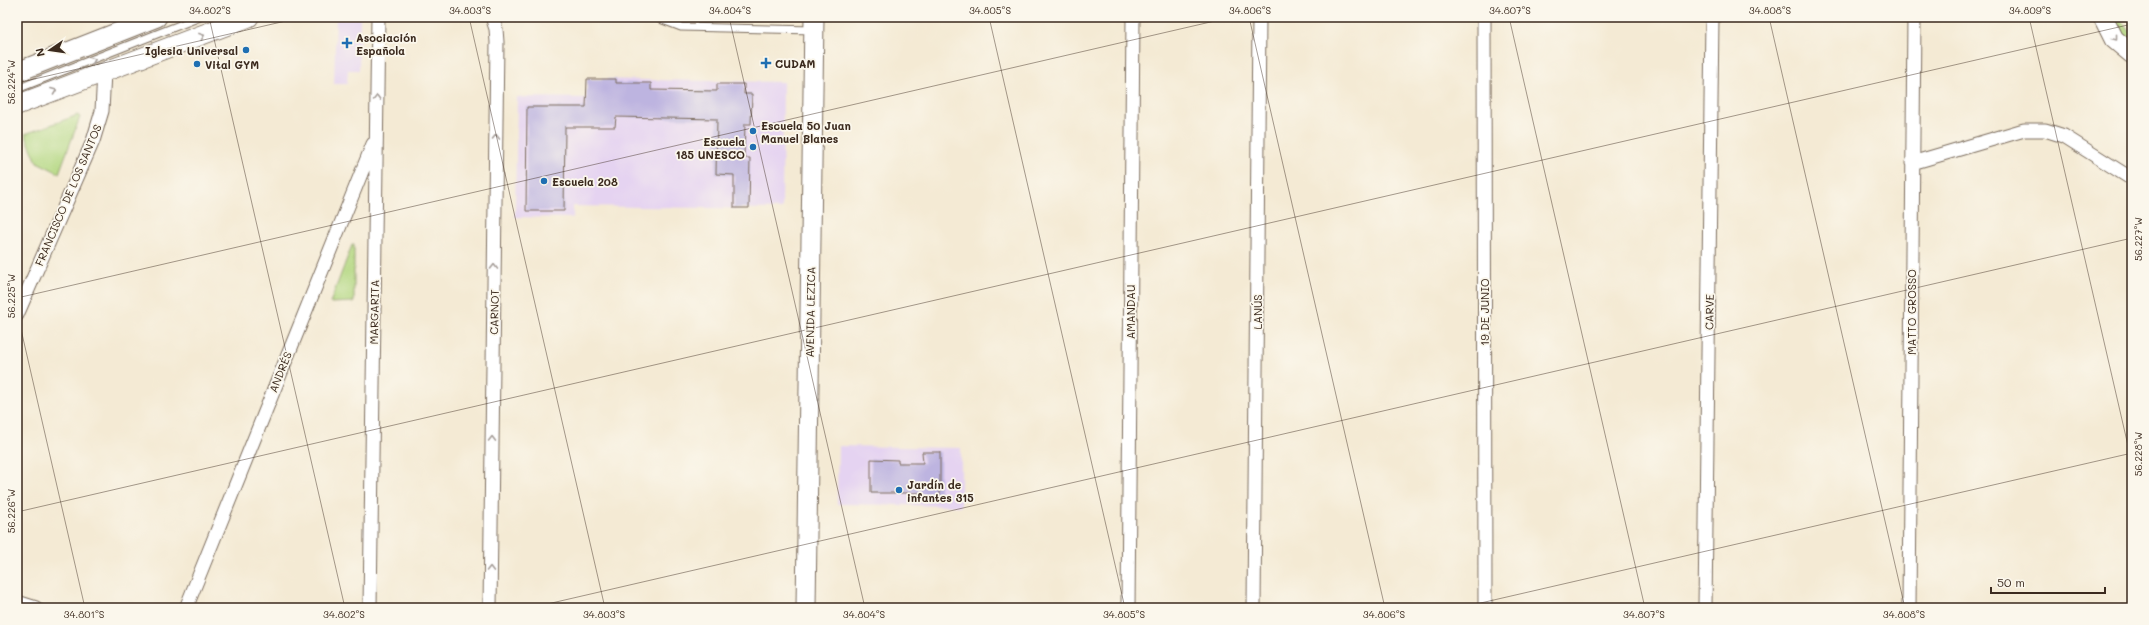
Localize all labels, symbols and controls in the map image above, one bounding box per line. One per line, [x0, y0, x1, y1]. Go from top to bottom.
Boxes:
text: 34.802°S [189, 3, 231, 17]
text: 34.803°S [449, 3, 491, 17]
text: 34.804°S [709, 3, 751, 17]
text: 34.805°S [969, 3, 1011, 17]
text: 34.806°S [1229, 3, 1272, 17]
text: 34.807°S [1489, 3, 1531, 17]
text: 34.808°S [1749, 3, 1792, 17]
text: 34.809°S [2009, 3, 2052, 17]
north arrow [30, 30, 70, 70]
place label: Asociación Española [356, 30, 416, 58]
one-way arrow [198, 32, 205, 41]
one-way arrow [2110, 33, 2117, 41]
marker: Asociación Española [341, 37, 353, 49]
place label: Iglesia Universal [145, 43, 238, 58]
marker: Iglesia Universal [241, 45, 251, 55]
text: N [32, 47, 48, 58]
one-way arrow [89, 56, 96, 64]
place label: CUDAM [775, 56, 815, 71]
place label: Vital GYM [205, 57, 259, 72]
marker: CUDAM [760, 57, 772, 69]
marker: Vital GYM [192, 59, 202, 69]
text: 56.224°W [4, 60, 18, 104]
one-way arrow [50, 88, 57, 96]
one-way arrow [373, 95, 381, 101]
place label: Escuela 50 Juan Manuel Blanes [761, 118, 851, 146]
street label: FRANCISCO DE LOS SANTOS [31, 122, 105, 268]
marker: Escuela 50 Juan Manuel Blanes [748, 126, 758, 136]
one-way arrow [492, 134, 500, 140]
place label: Escuela 185 UNESCO [676, 134, 745, 162]
marker: Escuela 185 UNESCO [748, 142, 758, 152]
place label: Escuela 208 [552, 174, 618, 189]
marker: Escuela 208 [539, 176, 549, 186]
text: 56.227°W [2131, 217, 2145, 261]
one-way arrow [490, 264, 498, 270]
street label: AVENIDA LEZICA [802, 267, 818, 357]
street label: MATTO GROSSO [1904, 269, 1919, 355]
text: 56.225°W [4, 274, 18, 318]
street label: 19 DE JUNIO [1477, 278, 1492, 346]
street label: MARGARITA [366, 279, 382, 345]
street label: AMANDAU [1123, 285, 1138, 339]
street label: CARNOT [486, 289, 502, 335]
street label: LANÚS [1250, 294, 1265, 330]
street label: CARVE [1701, 294, 1717, 330]
street label: ANDRÉS [265, 349, 295, 395]
text: 56.228°W [2131, 431, 2145, 476]
one-way arrow [488, 436, 496, 442]
place label: Jardín de infantes 315 [907, 477, 974, 505]
marker: Jardín de infantes 315 [894, 485, 904, 495]
text: 56.226°W [4, 488, 18, 533]
one-way arrow [486, 566, 494, 572]
scale bar [1991, 569, 2105, 595]
text: 50 m [1997, 574, 2025, 590]
text: 34.801°S [64, 607, 105, 621]
text: 34.802°S [323, 607, 365, 621]
text: 34.803°S [583, 607, 625, 621]
text: 34.804°S [843, 607, 885, 621]
text: 34.805°S [1103, 607, 1145, 621]
text: 34.806°S [1363, 607, 1406, 621]
text: 34.807°S [1623, 607, 1665, 621]
text: 34.808°S [1883, 607, 1926, 621]

